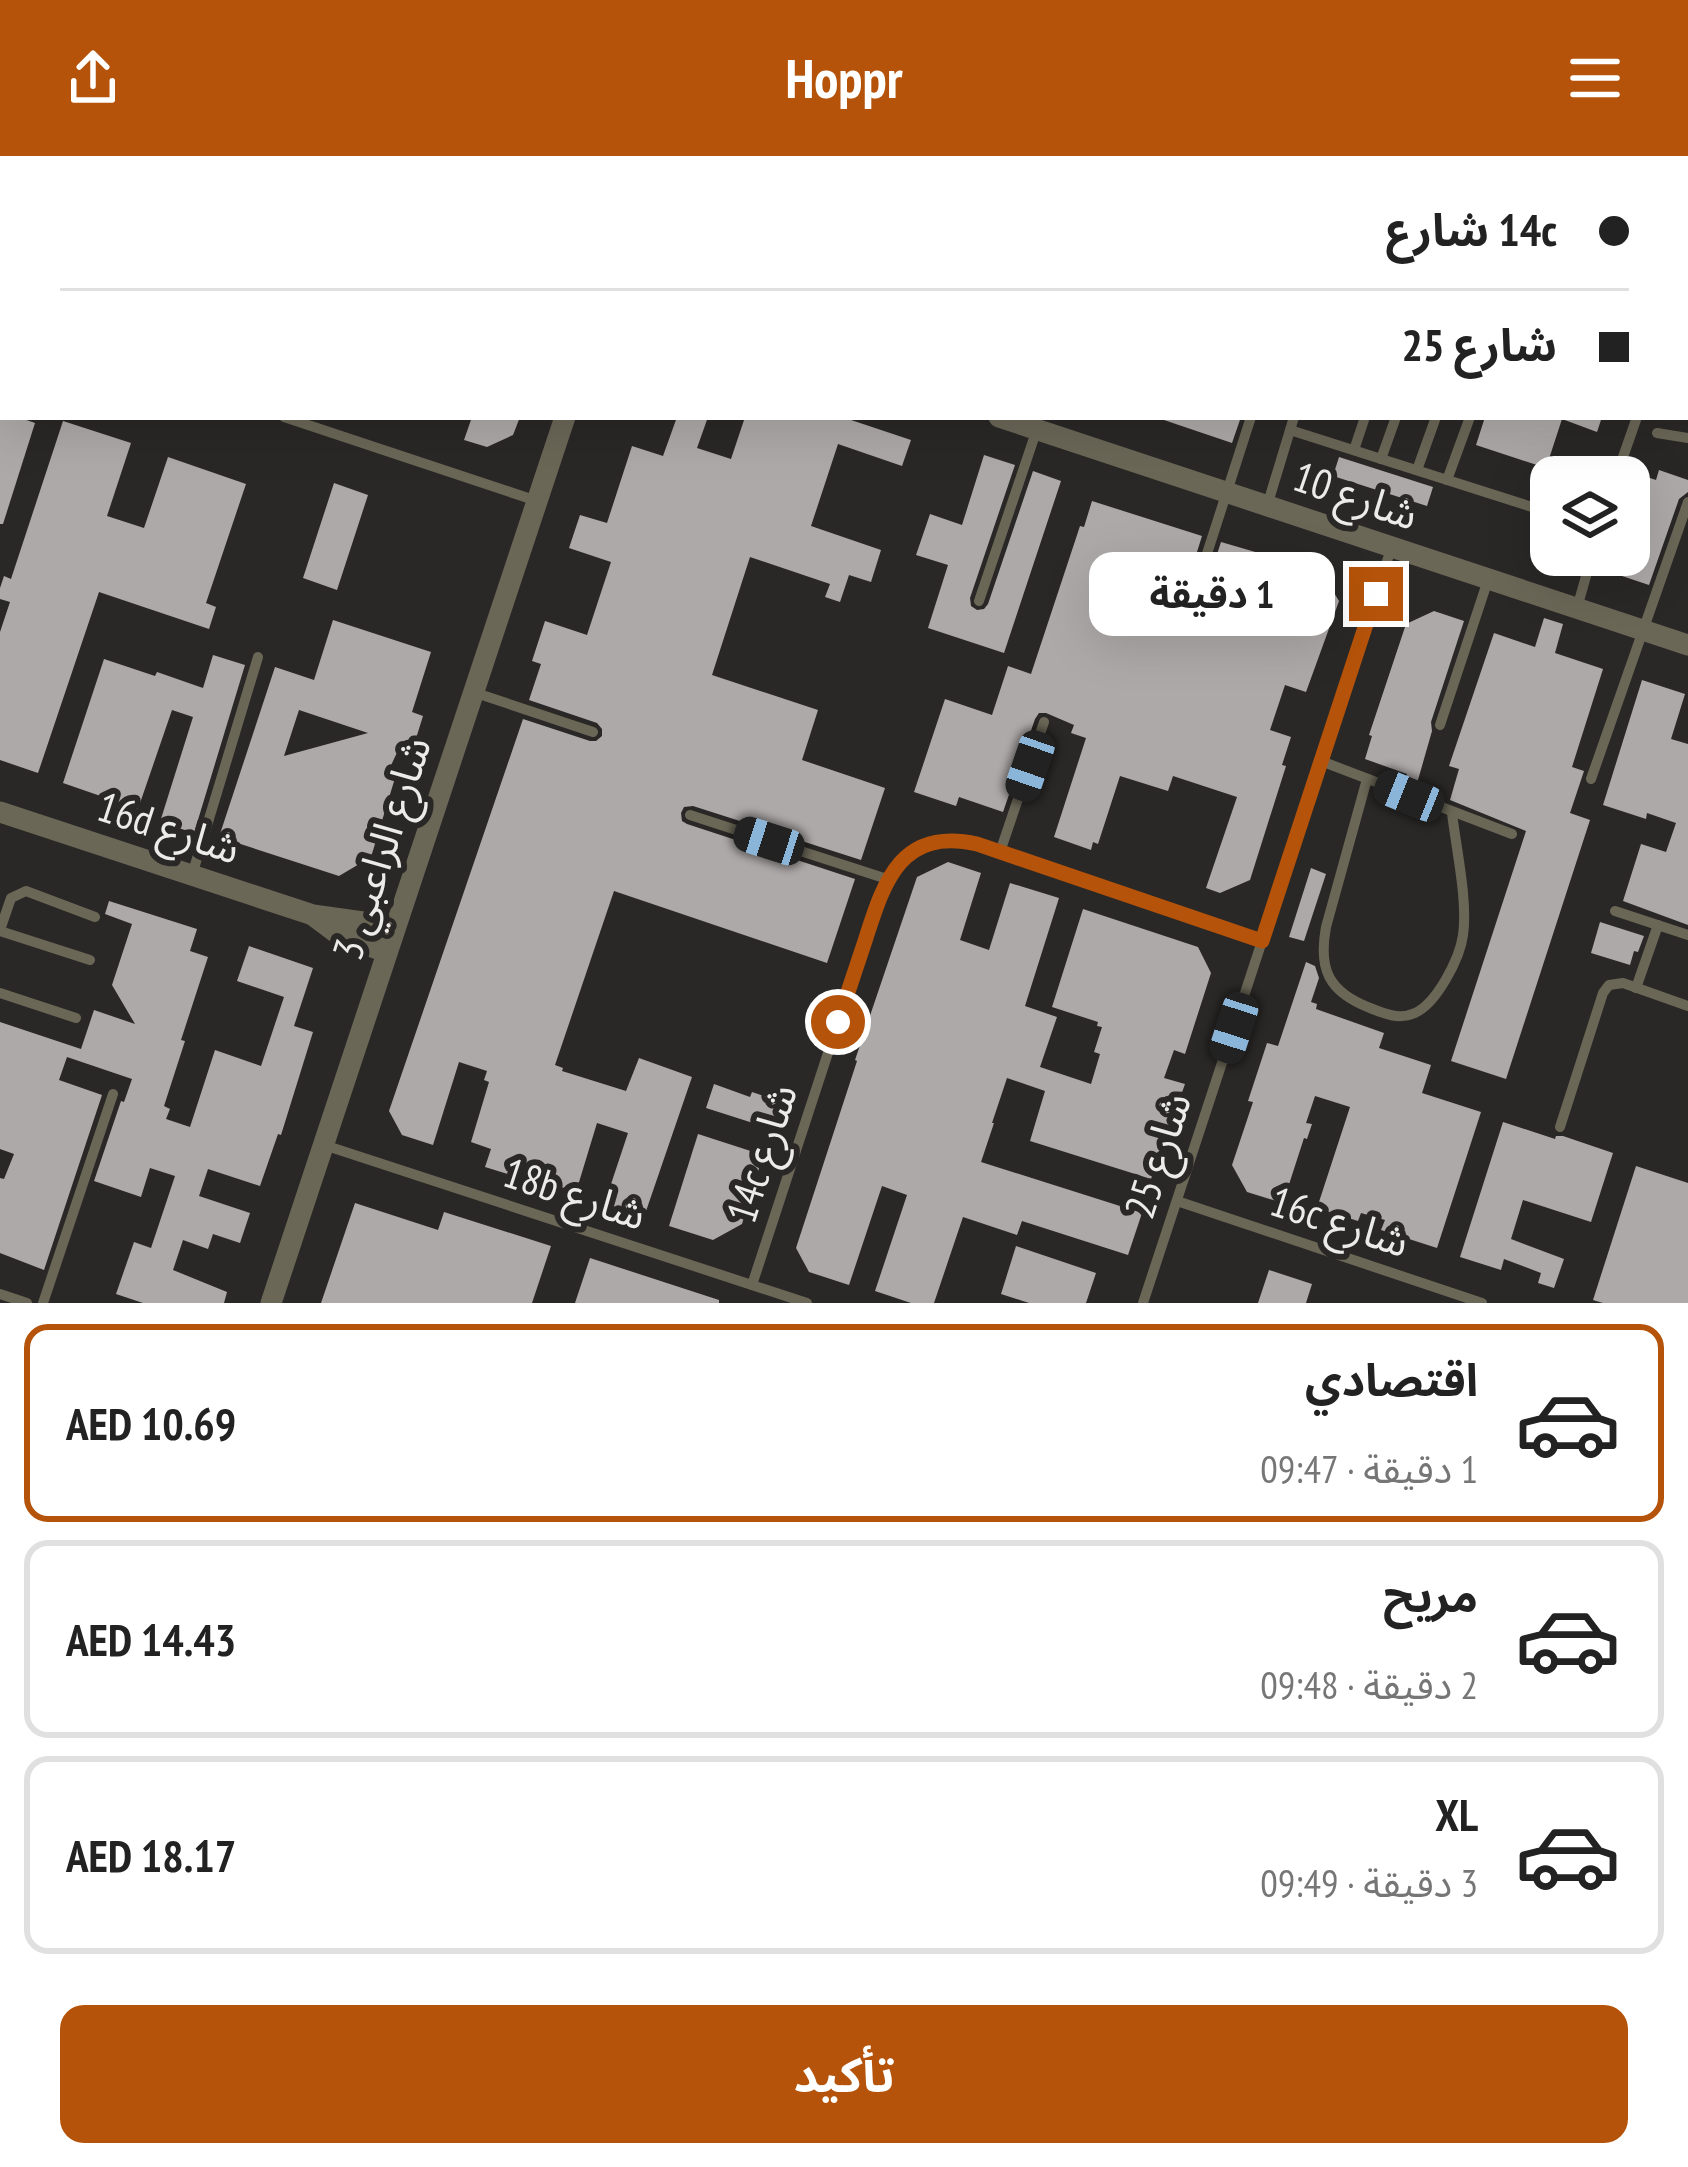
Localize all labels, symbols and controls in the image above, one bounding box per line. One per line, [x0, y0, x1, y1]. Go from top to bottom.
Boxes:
text: Hoppr [786, 43, 902, 113]
icon: share [60, 45, 126, 111]
icon: menu [1562, 45, 1628, 111]
text: 14c شارع [1386, 200, 1557, 258]
text: شارع 25 [1401, 315, 1557, 373]
street label: شارع 10 [1285, 448, 1426, 547]
map controls [1530, 456, 1650, 576]
button: layers [1530, 456, 1650, 576]
callout: 1 دقيقة [1088, 552, 1334, 636]
route end [1349, 567, 1403, 621]
text: 1 دقيقة [1150, 568, 1274, 619]
car [1001, 726, 1059, 806]
street label: شارع الراعبي 3 [319, 729, 448, 968]
car [1369, 766, 1449, 826]
street label: 16d شارع [89, 778, 247, 881]
car [729, 813, 809, 869]
car [1206, 988, 1262, 1068]
route start [811, 995, 865, 1049]
street label: 14c شارع [713, 1077, 814, 1231]
street label: شارع 25 [1111, 1085, 1208, 1226]
street label: 18b شارع [495, 1144, 653, 1247]
street label: 16c شارع [1262, 1173, 1416, 1274]
text: اقتصادي [1305, 1350, 1478, 1408]
icon: car [1514, 1369, 1622, 1477]
text: AED 10.69 [66, 1394, 236, 1452]
text: 1 دقيقة · 09:47 [1260, 1443, 1478, 1494]
text: مريح [1383, 1566, 1478, 1624]
icon: car [1514, 1585, 1622, 1693]
text: AED 14.43 [66, 1610, 236, 1668]
text: 2 دقيقة · 09:48 [1260, 1659, 1478, 1710]
text: XL [1435, 1785, 1478, 1843]
icon: car [1514, 1801, 1622, 1909]
text: AED 18.17 [66, 1826, 236, 1884]
text: 3 دقيقة · 09:49 [1260, 1857, 1478, 1908]
button: تأكيد [60, 2005, 1628, 2143]

